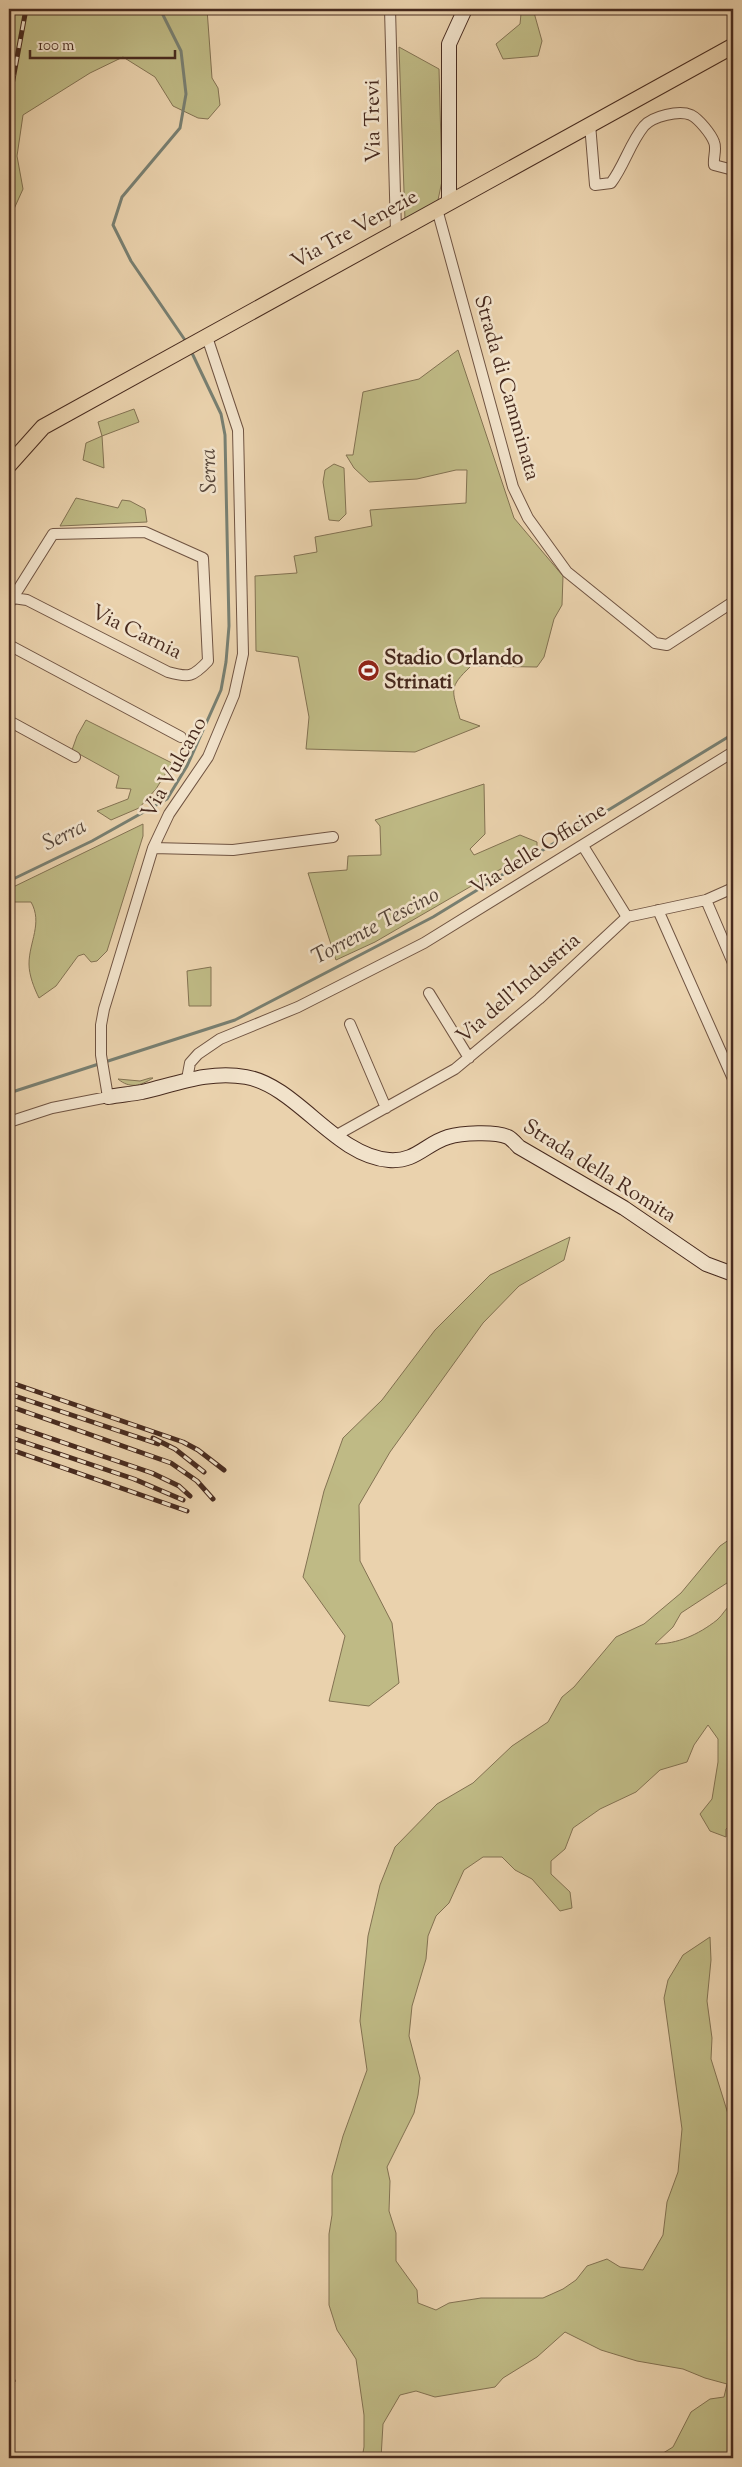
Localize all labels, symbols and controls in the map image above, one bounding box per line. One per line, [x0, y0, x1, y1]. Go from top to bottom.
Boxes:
scale bar [30, 28, 175, 60]
text: 100 m [38, 36, 75, 57]
street label: Via Trevi [358, 79, 390, 163]
street label: Via Tre Venezie [286, 183, 424, 277]
street label: Strada di Camminata [465, 292, 547, 484]
water label: Serra [194, 448, 226, 494]
street label: Via Carnia [85, 598, 187, 668]
place label: Stadio Orlando Strinati [384, 644, 524, 698]
sports icon: Stadio Orlando Strinati [356, 659, 380, 683]
street label: Via Vulcano [135, 712, 215, 824]
street label: Via delle Officine [465, 796, 613, 904]
water label: Serra [38, 812, 92, 860]
water label: Torrente Tescino [306, 880, 446, 974]
street label: Via dell'Industria [450, 926, 588, 1051]
street label: Strada della Romita [516, 1113, 682, 1232]

